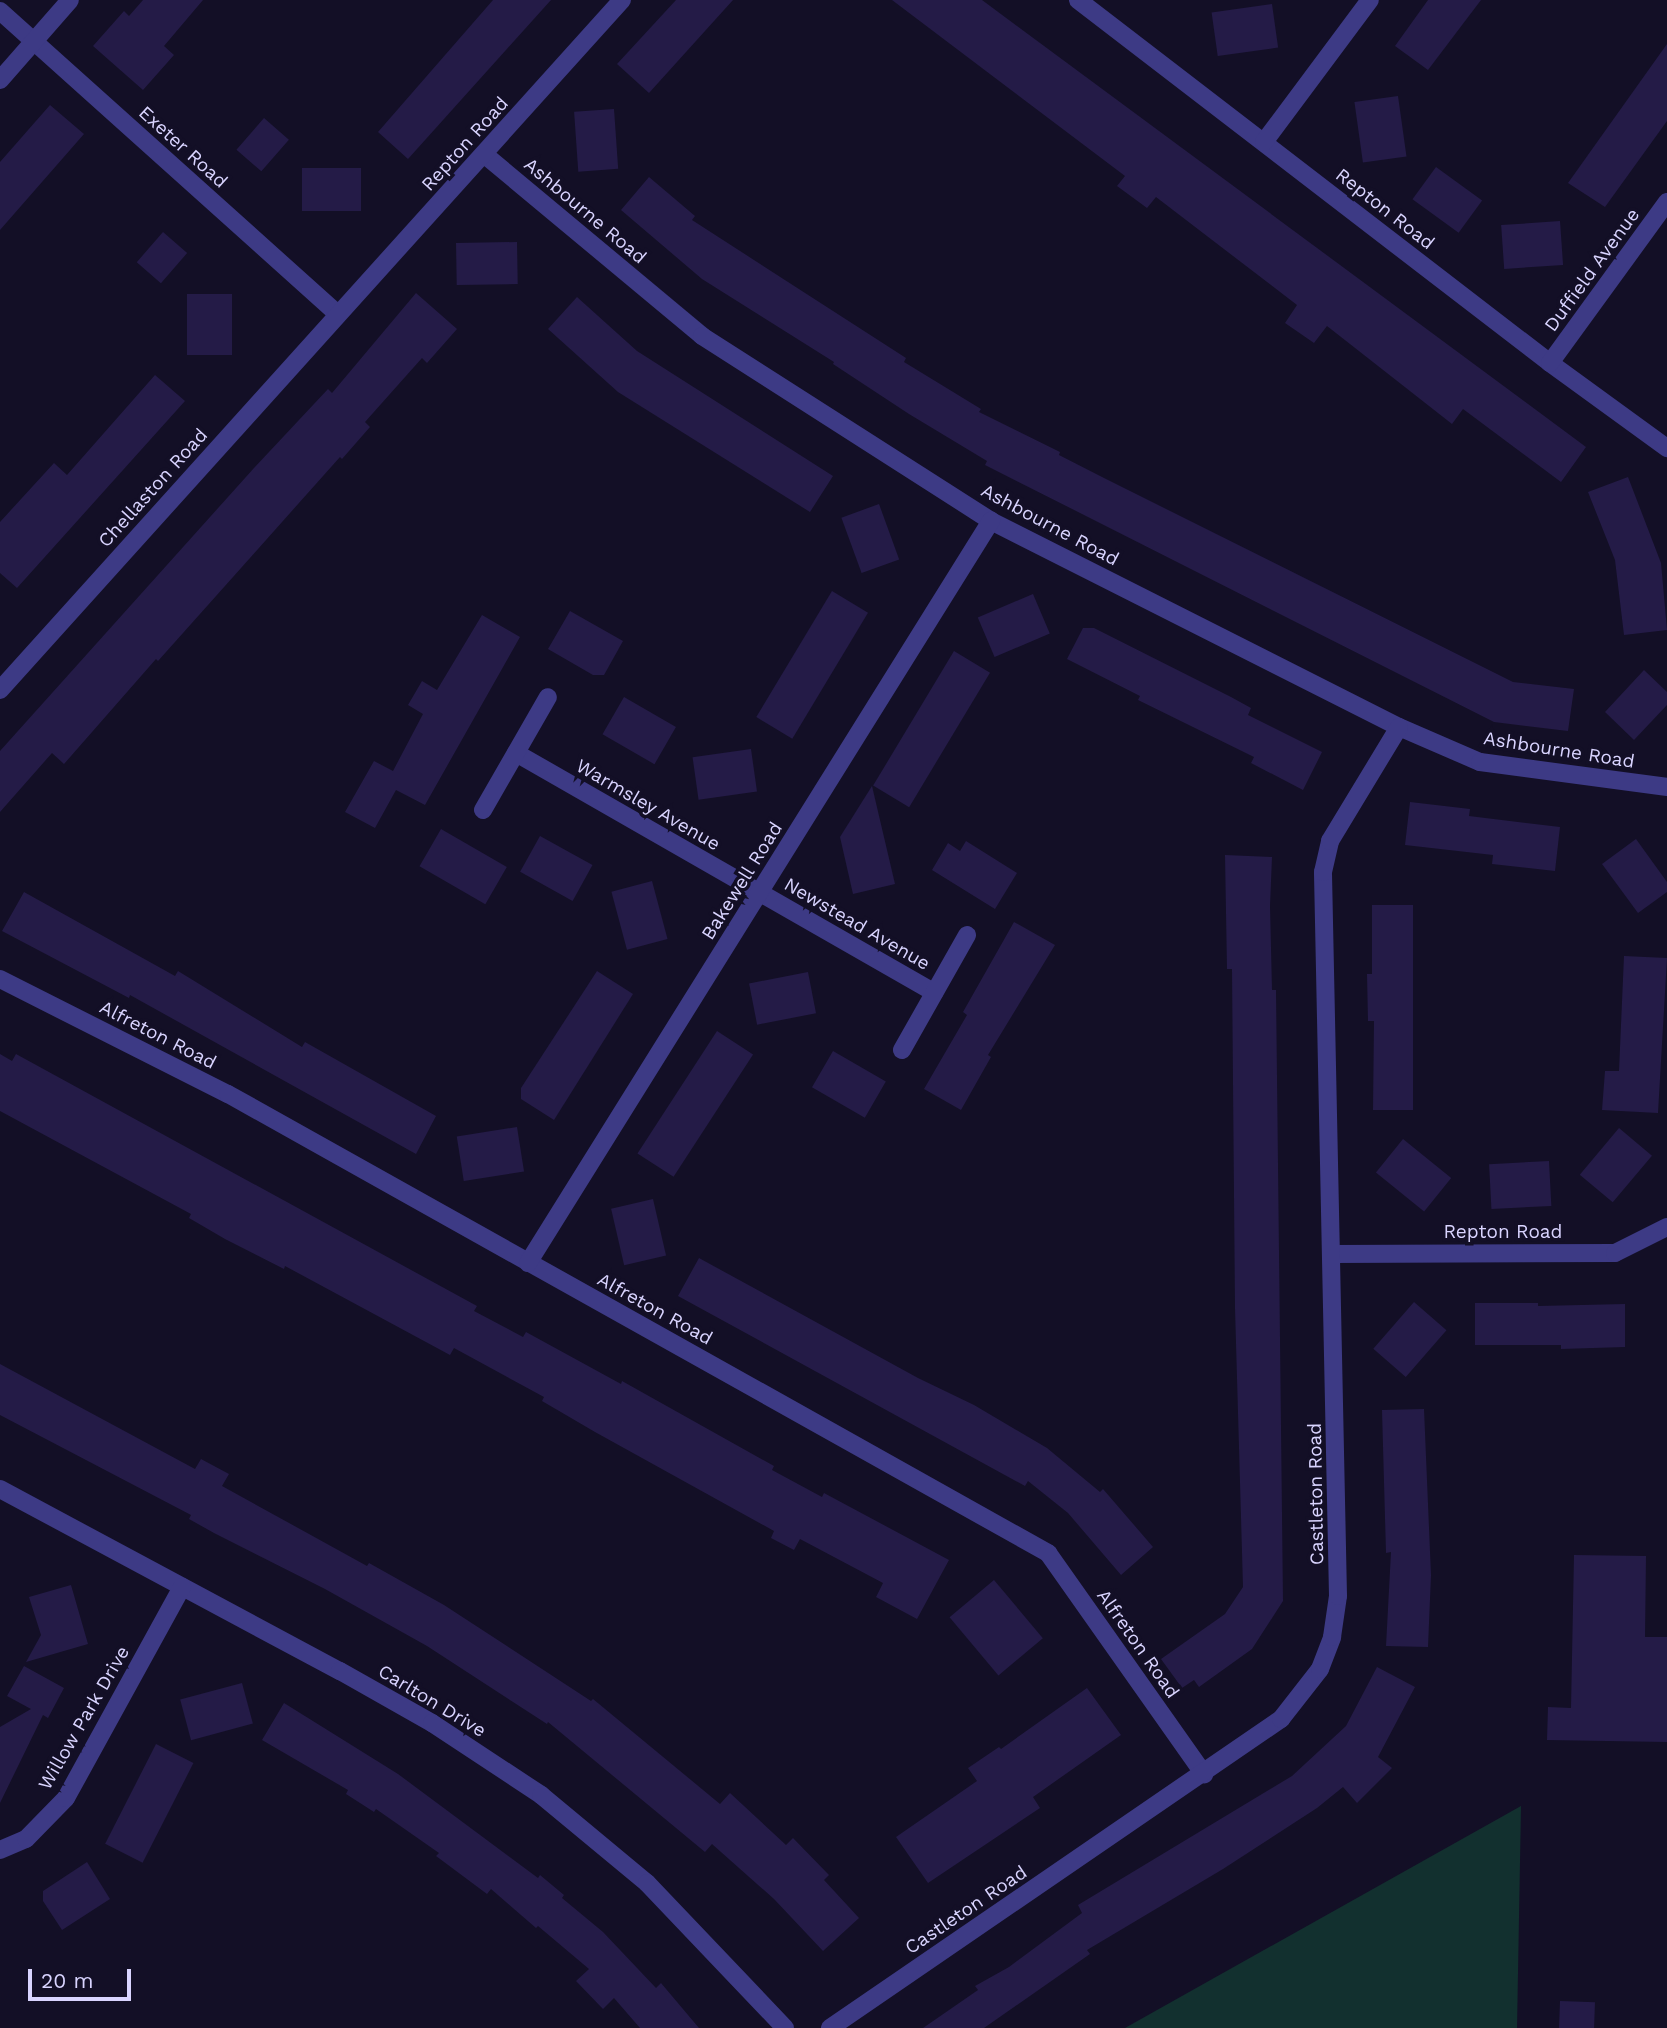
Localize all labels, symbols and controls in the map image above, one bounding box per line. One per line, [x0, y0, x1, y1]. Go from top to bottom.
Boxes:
street label: Repton Road [417, 92, 513, 196]
street label: Exeter Road [134, 101, 232, 193]
street label: Ashbourne Road [519, 153, 651, 269]
street label: Repton Road [1331, 163, 1439, 255]
street label: Duffield Avenue [1539, 204, 1645, 336]
street label: Chellaston Road [94, 424, 212, 552]
street label: Ashbourne Road [977, 479, 1123, 571]
street label: Ashbourne Road [1482, 727, 1636, 773]
street label: Warmsley Avenue [571, 754, 725, 856]
street label: Bakewell Road [696, 818, 788, 944]
street label: Newstead Avenue [780, 873, 934, 975]
street label: Alfreton Road [96, 996, 220, 1074]
street label: Repton Road [1444, 1221, 1562, 1243]
street label: Alfreton Road [594, 1268, 716, 1350]
street label: Castleton Road [1303, 1423, 1329, 1565]
street label: Alfreton Road [1092, 1585, 1184, 1703]
street label: Willow Park Drive [33, 1642, 135, 1794]
street label: Carlton Drive [374, 1660, 490, 1742]
street label: Castleton Road [901, 1861, 1031, 1959]
scale bar [32, 1954, 135, 1998]
text: 20 m [41, 1968, 93, 1993]

